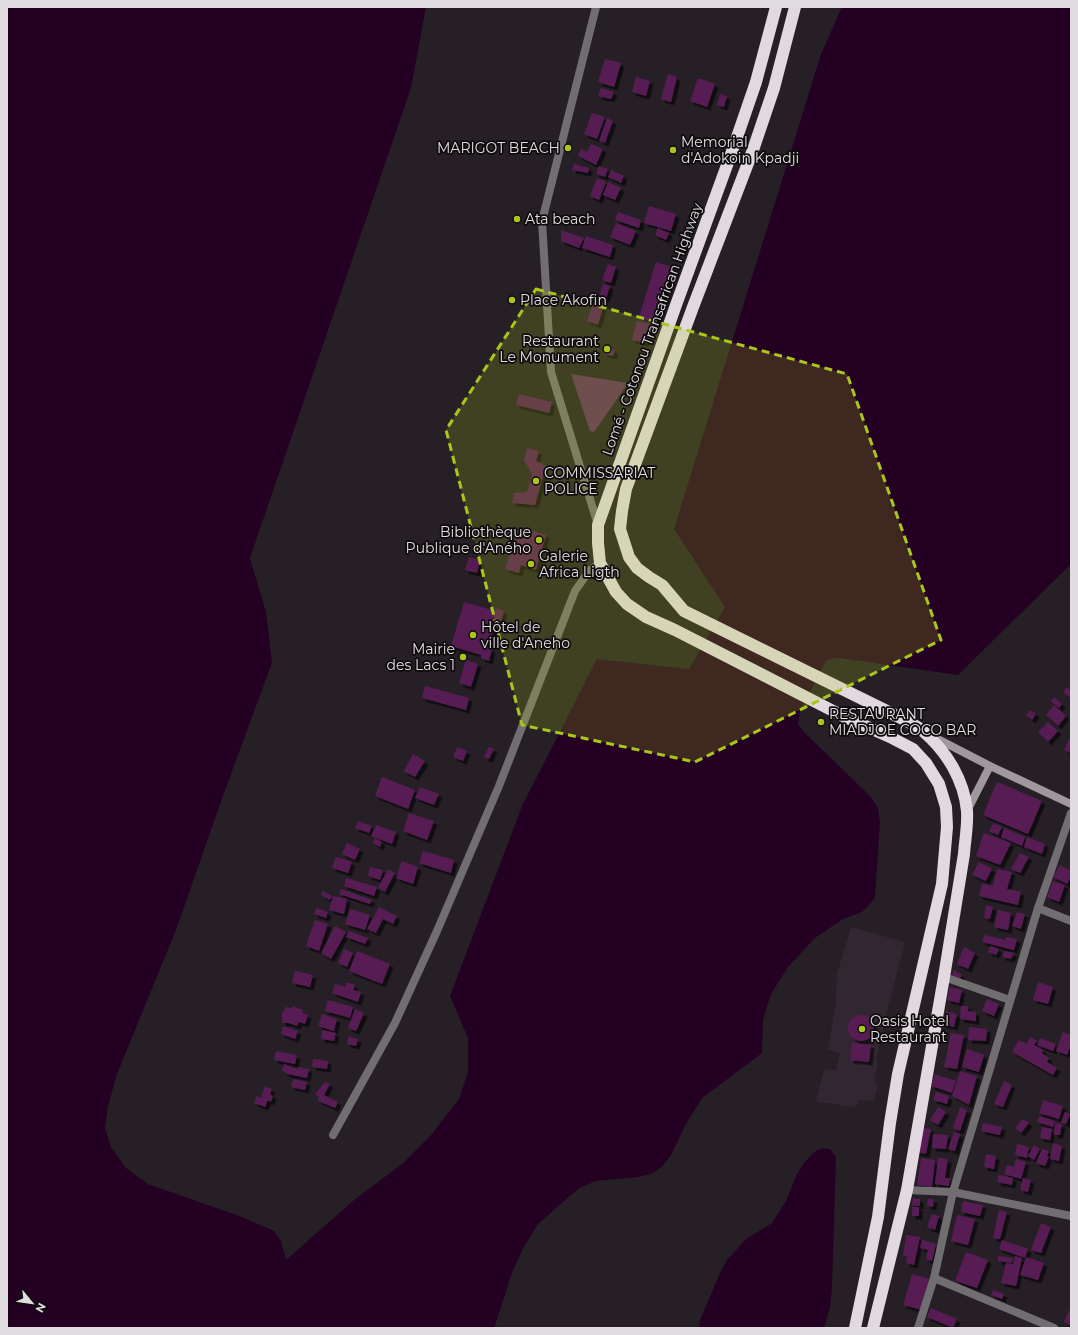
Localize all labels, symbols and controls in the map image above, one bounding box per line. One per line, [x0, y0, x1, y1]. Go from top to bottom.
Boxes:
place label: Memorial d'Adokoin Kpadji [681, 133, 799, 167]
place label: MARIGOT BEACH [437, 139, 560, 157]
marker: MARIGOT BEACH [563, 143, 573, 153]
marker: Memorial d'Adokoin Kpadji [668, 145, 678, 155]
street label: Lomé - Cotonou Transafrican Highway [598, 200, 706, 458]
place label: Ata beach [525, 210, 596, 228]
marker: Ata beach [512, 214, 522, 224]
place label: Place Akofin [520, 291, 607, 309]
marker: Place Akofin [507, 295, 517, 305]
place label: Restaurant Le Monument [499, 332, 599, 366]
marker: Restaurant Le Monument [602, 344, 612, 354]
place label: COMMISSARIAT POLICE [544, 464, 655, 498]
marker: COMMISSARIAT POLICE [531, 476, 541, 486]
place label: Bibliothèque Publique d'Aného [406, 523, 531, 557]
marker: Bibliothèque Publique d'Aného [534, 535, 544, 545]
place label: Galerie Africa Ligth [539, 547, 620, 581]
marker: Galerie Africa Ligth [526, 559, 536, 569]
place label: Hôtel de ville d'Aneho [481, 618, 570, 652]
marker: Hôtel de ville d'Aneho [468, 630, 478, 640]
place label: Mairie des Lacs 1 [387, 640, 455, 674]
marker: Mairie des Lacs 1 [458, 652, 468, 662]
place label: RESTAURANT MIADJOE COCO BAR [829, 705, 976, 739]
marker: RESTAURANT MIADJOE COCO BAR [816, 717, 826, 727]
place label: Oasis Hotel Restaurant [870, 1012, 949, 1046]
marker: Oasis Hotel Restaurant [857, 1024, 867, 1034]
north arrow [12, 1283, 52, 1323]
text: N [32, 1301, 49, 1315]

